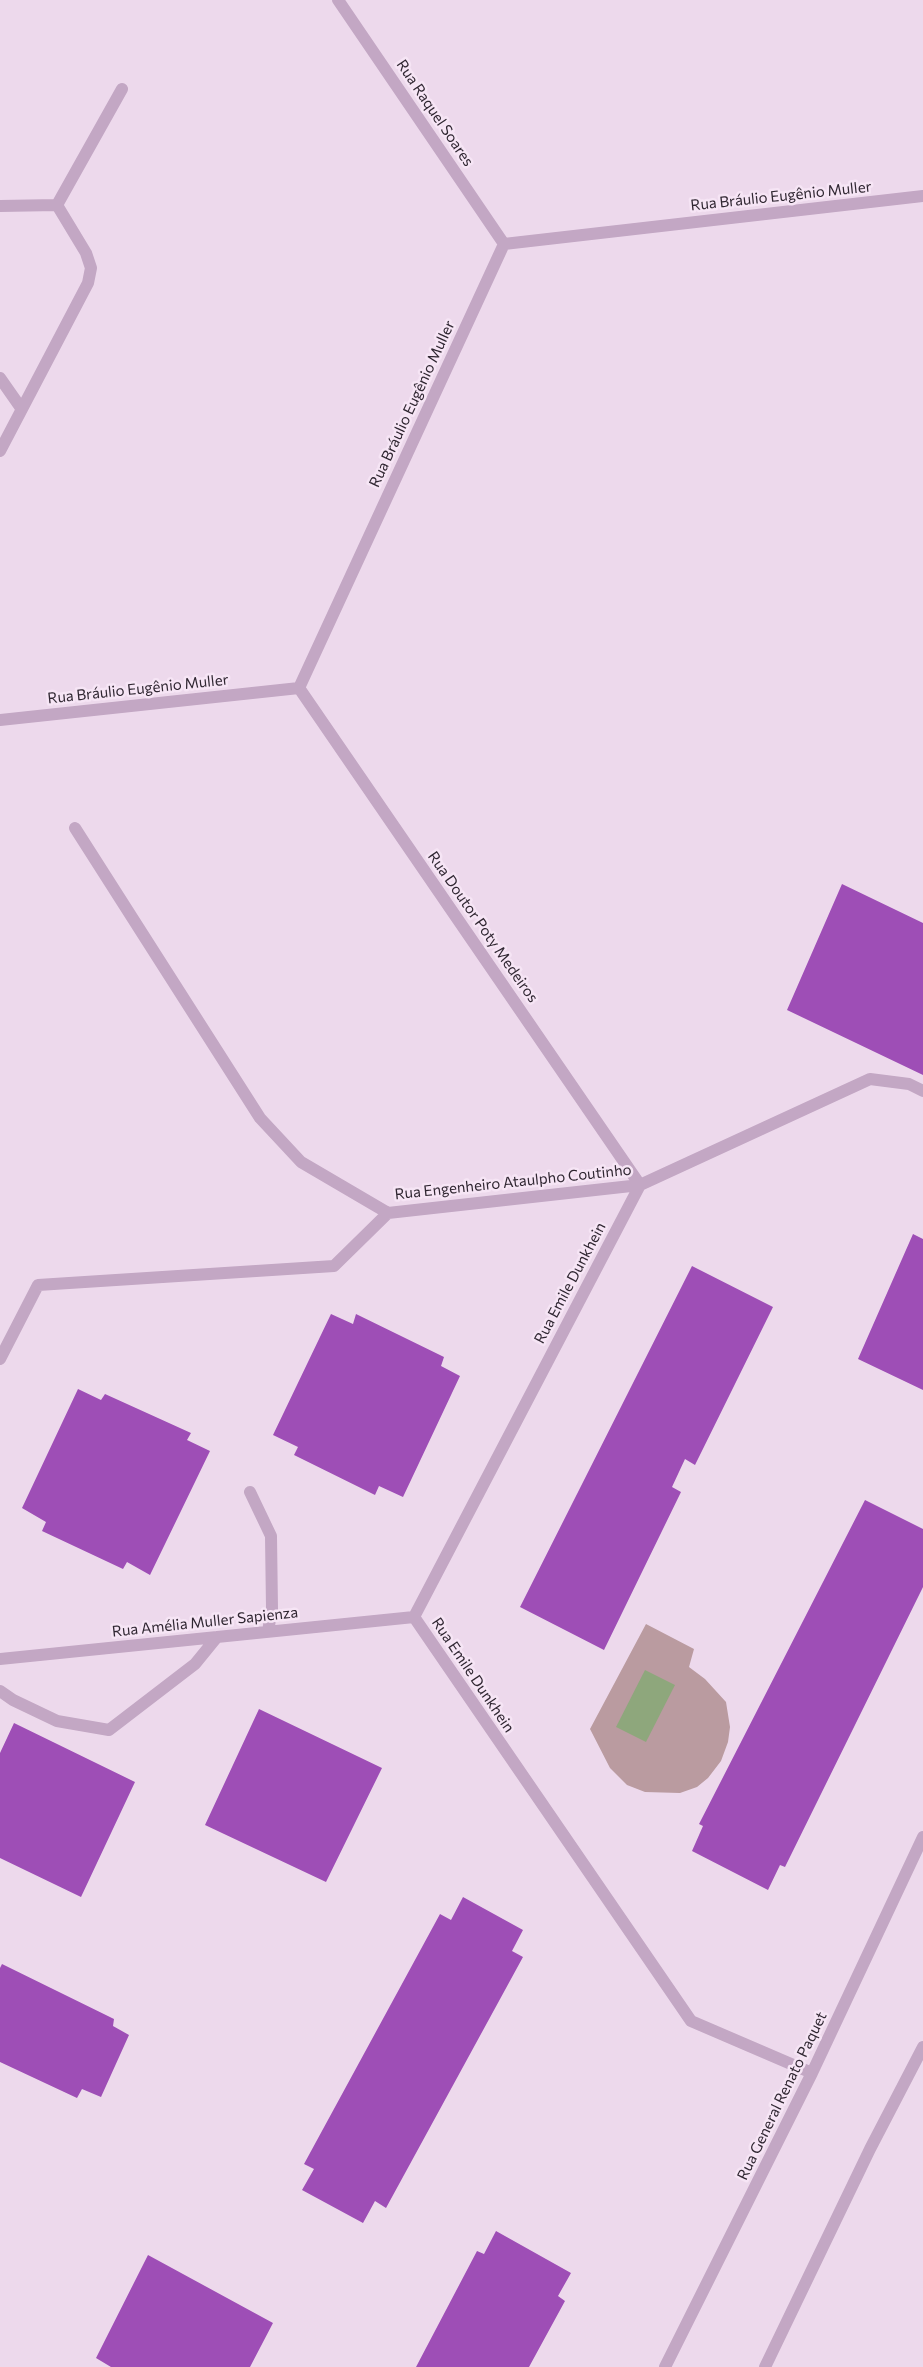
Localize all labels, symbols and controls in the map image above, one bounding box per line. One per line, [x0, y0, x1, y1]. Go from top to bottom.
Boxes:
street label: Rua Raquel Soares [393, 56, 477, 170]
street label: Rua Bráulio Eugênio Muller [690, 178, 872, 214]
street label: Rua Bráulio Eugênio Muller [365, 318, 459, 490]
street label: Rua Bráulio Eugênio Muller [47, 671, 229, 707]
street label: Rua Doutor Poty Medeiros [424, 848, 542, 1006]
street label: Rua Engenheiro Ataulpho Coutinho [394, 1161, 632, 1203]
street label: Rua Emile Dunkhein [530, 1219, 610, 1347]
street label: Rua Amélia Muller Sapienza [111, 1603, 299, 1641]
street label: Rua Emile Dunkhein [428, 1614, 518, 1736]
street label: Rua General Renato Paquet [733, 2009, 831, 2183]

